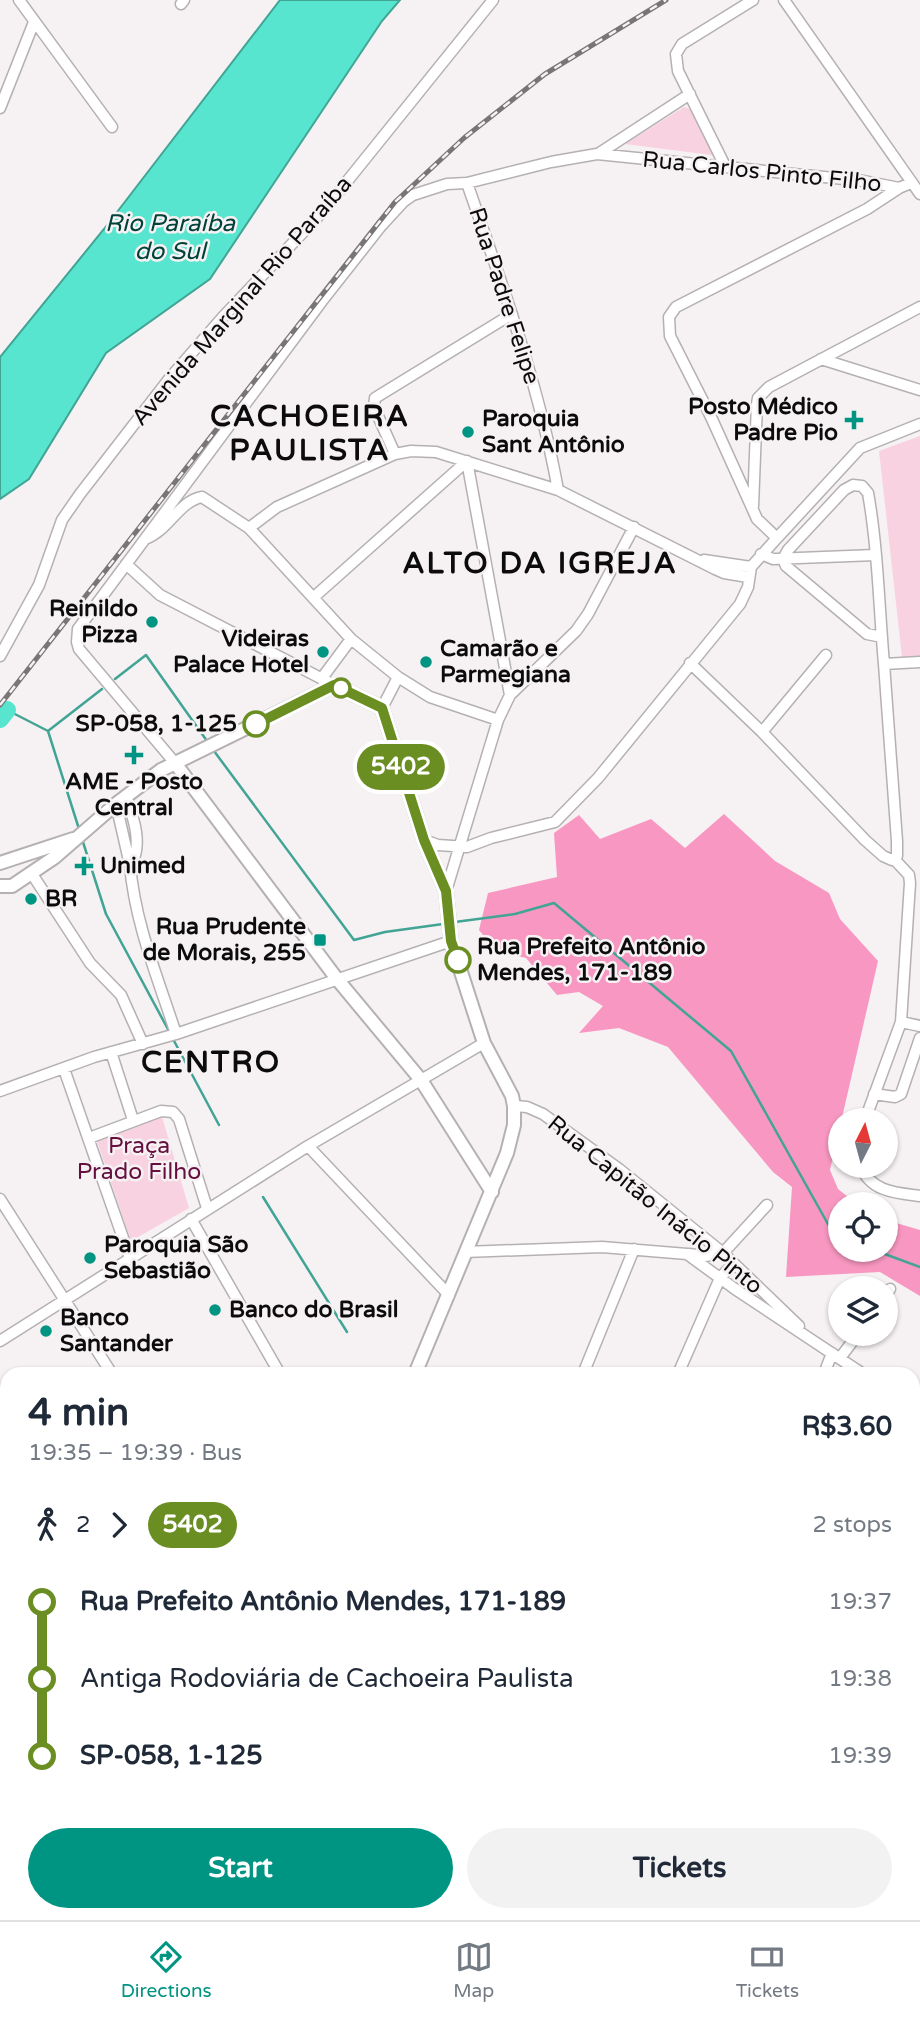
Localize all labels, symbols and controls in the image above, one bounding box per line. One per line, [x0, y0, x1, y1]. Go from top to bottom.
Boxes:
street label: Rua Carlos Pinto Filho [641, 146, 883, 198]
street label: Avenida Marginal Rio Paraíba [126, 170, 358, 432]
street label: Rua Padre Felipe [462, 204, 546, 388]
water label: Rio Paraíba do Sul [105, 209, 236, 266]
place label: Posto Médico Padre Pio [688, 393, 838, 447]
district label: CACHOEIRA PAULISTA [210, 398, 410, 469]
place label: Paroquia Sant Antônio [482, 405, 625, 459]
marker: Posto Médico Padre Pio [844, 410, 864, 430]
marker: Paroquia Sant Antônio [460, 424, 476, 440]
district label: ALTO DA IGREJA [402, 545, 678, 582]
place label: Reinildo Pizza [49, 595, 138, 649]
marker: Reinildo Pizza [144, 614, 160, 630]
place label: Videiras Palace Hotel [173, 625, 309, 679]
place label: Camarão e Parmegiana [440, 635, 571, 689]
marker: Videiras Palace Hotel [315, 644, 331, 660]
marker: Camarão e Parmegiana [418, 654, 434, 670]
unlabelled marker [331, 678, 351, 698]
place label: SP-058, 1-125 [76, 710, 237, 738]
marker: SP-058, 1-125 [243, 711, 269, 737]
line badge: 5402 [352, 744, 450, 790]
marker: AME - Posto Central [124, 745, 144, 765]
text: 5402 [371, 752, 431, 781]
place label: AME - Posto Central [65, 768, 203, 822]
place label: Unimed [100, 852, 185, 880]
marker: Unimed [74, 856, 94, 876]
place label: BR [45, 885, 77, 913]
marker: BR [23, 891, 39, 907]
place label: Rua Prudente de Morais, 255 [143, 913, 306, 967]
marker: Rua Prudente de Morais, 255 [312, 932, 328, 948]
place label: Rua Prefeito Antônio Mendes, 171-189 [477, 933, 706, 987]
marker: Rua Prefeito Antônio Mendes, 171-189 [445, 947, 471, 973]
district label: CENTRO [141, 1044, 281, 1081]
north arrow [828, 1108, 898, 1178]
map controls [828, 1108, 898, 1346]
street label: Rua Capitão Inácio Pinto [542, 1110, 768, 1300]
park label: Praça Prado Filho [77, 1132, 201, 1186]
button: locate [828, 1192, 898, 1262]
place label: Paroquia São Sebastião [104, 1231, 248, 1285]
marker: Paroquia São Sebastião [82, 1250, 98, 1266]
button: layers [828, 1276, 898, 1346]
place label: Banco do Brasil [229, 1296, 399, 1324]
marker: Banco do Brasil [207, 1302, 223, 1318]
place label: Banco Santander [60, 1304, 174, 1358]
marker: Banco Santander [38, 1323, 54, 1339]
text: 4 min [28, 1390, 129, 1436]
text: R$3.60 [802, 1411, 892, 1442]
text: 19:35 – 19:39 · Bus [28, 1439, 242, 1467]
icon: walk [28, 1506, 66, 1544]
icon: forward [100, 1506, 138, 1544]
text: 5402 [162, 1510, 223, 1539]
text: 2 [76, 1511, 90, 1539]
text: 2 stops [812, 1511, 892, 1539]
text: Rua Prefeito Antônio Mendes, 171-189 [80, 1586, 566, 1617]
text: 19:37 [828, 1588, 892, 1616]
text: Antiga Rodoviária de Cachoeira Paulista [80, 1663, 574, 1694]
text: 19:38 [828, 1665, 892, 1693]
text: SP-058, 1-125 [80, 1740, 263, 1771]
text: 19:39 [828, 1742, 892, 1770]
button: Start [28, 1828, 453, 1908]
button: Tickets [467, 1828, 892, 1908]
tab: Directions [121, 1938, 212, 2002]
tab: Map [453, 1938, 494, 2002]
tab: Tickets [736, 1938, 799, 2002]

